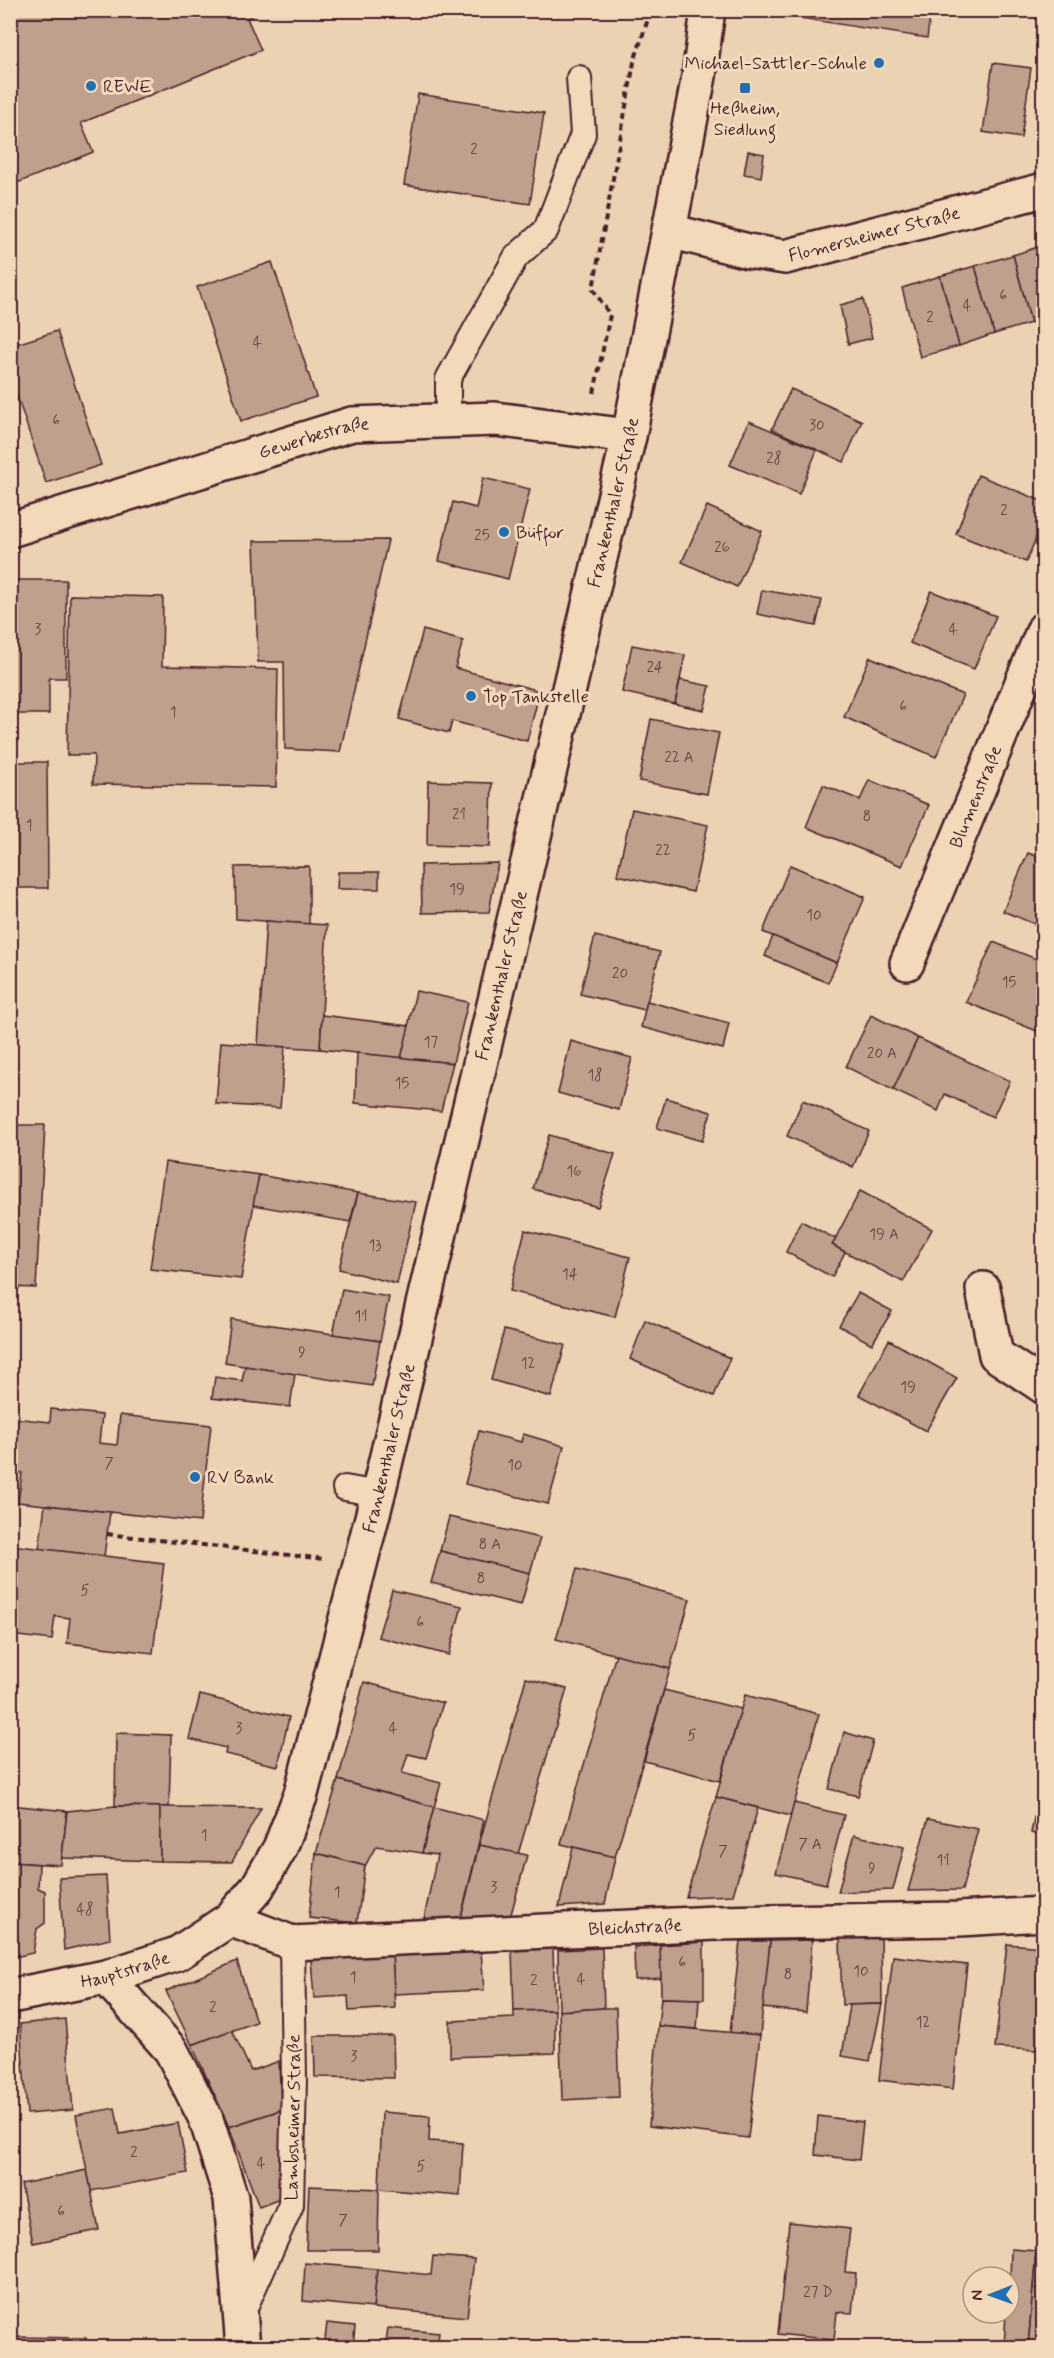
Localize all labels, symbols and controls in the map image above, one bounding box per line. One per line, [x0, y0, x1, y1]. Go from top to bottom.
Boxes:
place label: Michael-Sattler-Schule [684, 52, 867, 76]
marker: Michael-Sattler-Schule [872, 56, 886, 70]
place label: REWE [103, 75, 152, 99]
marker: REWE [84, 79, 98, 93]
marker: Heßheim, Siedlung [738, 81, 752, 95]
place label: Heßheim, Siedlung [710, 97, 780, 144]
house number: 2 [470, 140, 478, 160]
street label: Flomersheimer Straße [786, 201, 963, 269]
house number: 6 [999, 286, 1007, 306]
house number: 4 [963, 296, 972, 316]
house number: 2 [926, 308, 934, 328]
house number: 4 [253, 333, 262, 353]
house number: 6 [52, 411, 60, 431]
street label: Gewerbestraße [256, 412, 370, 465]
street label: Frankenthaler Straße [582, 415, 645, 590]
house number: 30 [809, 416, 825, 436]
house number: 28 [766, 449, 782, 469]
house number: 2 [1000, 501, 1008, 521]
place label: Büffor [516, 521, 565, 547]
marker: Büffor [497, 525, 511, 539]
house number: 25 [474, 526, 490, 546]
house number: 26 [714, 538, 730, 558]
house number: 3 [35, 620, 42, 640]
house number: 4 [949, 620, 958, 640]
house number: 24 [647, 658, 663, 678]
place label: Top Tankstelle [483, 685, 589, 709]
marker: Top Tankstelle [464, 689, 478, 703]
house number: 6 [899, 697, 907, 717]
house number: 1 [170, 703, 176, 723]
street label: Blumenstraße [944, 742, 1008, 852]
house number: 22 A [664, 748, 694, 768]
house number: 21 [452, 805, 466, 825]
house number: 8 [863, 807, 871, 827]
house number: 1 [26, 816, 32, 836]
house number: 22 [655, 841, 671, 861]
house number: 19 [449, 880, 465, 900]
street label: Frankenthaler Straße [470, 888, 534, 1063]
house number: 10 [806, 906, 822, 926]
house number: 20 [612, 964, 628, 984]
house number: 15 [1002, 973, 1016, 993]
house number: 17 [424, 1033, 439, 1053]
house number: 20 A [867, 1044, 897, 1064]
house number: 18 [588, 1066, 602, 1086]
house number: 15 [395, 1074, 409, 1094]
house number: 16 [566, 1162, 582, 1182]
house number: 19 A [869, 1225, 899, 1245]
house number: 13 [368, 1236, 382, 1256]
house number: 14 [562, 1265, 578, 1285]
house number: 11 [354, 1307, 368, 1327]
house number: 9 [298, 1343, 306, 1363]
house number: 12 [521, 1354, 535, 1374]
street label: Frankenthaler Straße [357, 1361, 422, 1536]
house number: 19 [900, 1378, 916, 1398]
house number: 7 [104, 1454, 114, 1474]
house number: 10 [507, 1456, 523, 1476]
place label: RV Bank [207, 1466, 274, 1490]
marker: RV Bank [188, 1470, 202, 1484]
house number: 8 A [479, 1535, 501, 1555]
house number: 8 [477, 1569, 485, 1589]
house number: 5 [80, 1581, 90, 1601]
house number: 6 [416, 1613, 424, 1633]
house number: 3 [236, 1719, 243, 1739]
house number: 4 [389, 1719, 398, 1739]
house number: 5 [687, 1726, 697, 1746]
house number: 1 [201, 1826, 207, 1846]
house number: 7 A [799, 1835, 821, 1855]
house number: 7 [718, 1842, 728, 1862]
house number: 11 [936, 1851, 950, 1871]
house number: 9 [868, 1859, 876, 1879]
house number: 3 [491, 1878, 498, 1898]
house number: 1 [334, 1883, 340, 1903]
house number: 48 [77, 1900, 93, 1920]
street label: Bleichstraße [588, 1914, 683, 1942]
street label: Hauptstraße [79, 1946, 173, 1995]
house number: 6 [678, 1953, 686, 1973]
house number: 10 [853, 1962, 869, 1982]
house number: 8 [784, 1965, 792, 1985]
house number: 1 [350, 1968, 356, 1988]
house number: 4 [577, 1970, 586, 1990]
house number: 2 [530, 1971, 538, 1991]
house number: 2 [209, 1998, 217, 2018]
house number: 12 [916, 2013, 930, 2033]
street label: Lambsheimer Straße [280, 2034, 307, 2201]
house number: 3 [351, 2047, 358, 2067]
house number: 2 [130, 2143, 138, 2163]
house number: 4 [257, 2154, 266, 2174]
house number: 5 [416, 2157, 426, 2177]
house number: 6 [57, 2202, 65, 2222]
house number: 7 [338, 2211, 348, 2231]
north arrow [961, 2265, 1021, 2325]
house number: 27 D [803, 2283, 833, 2303]
text: N [967, 2290, 988, 2301]

